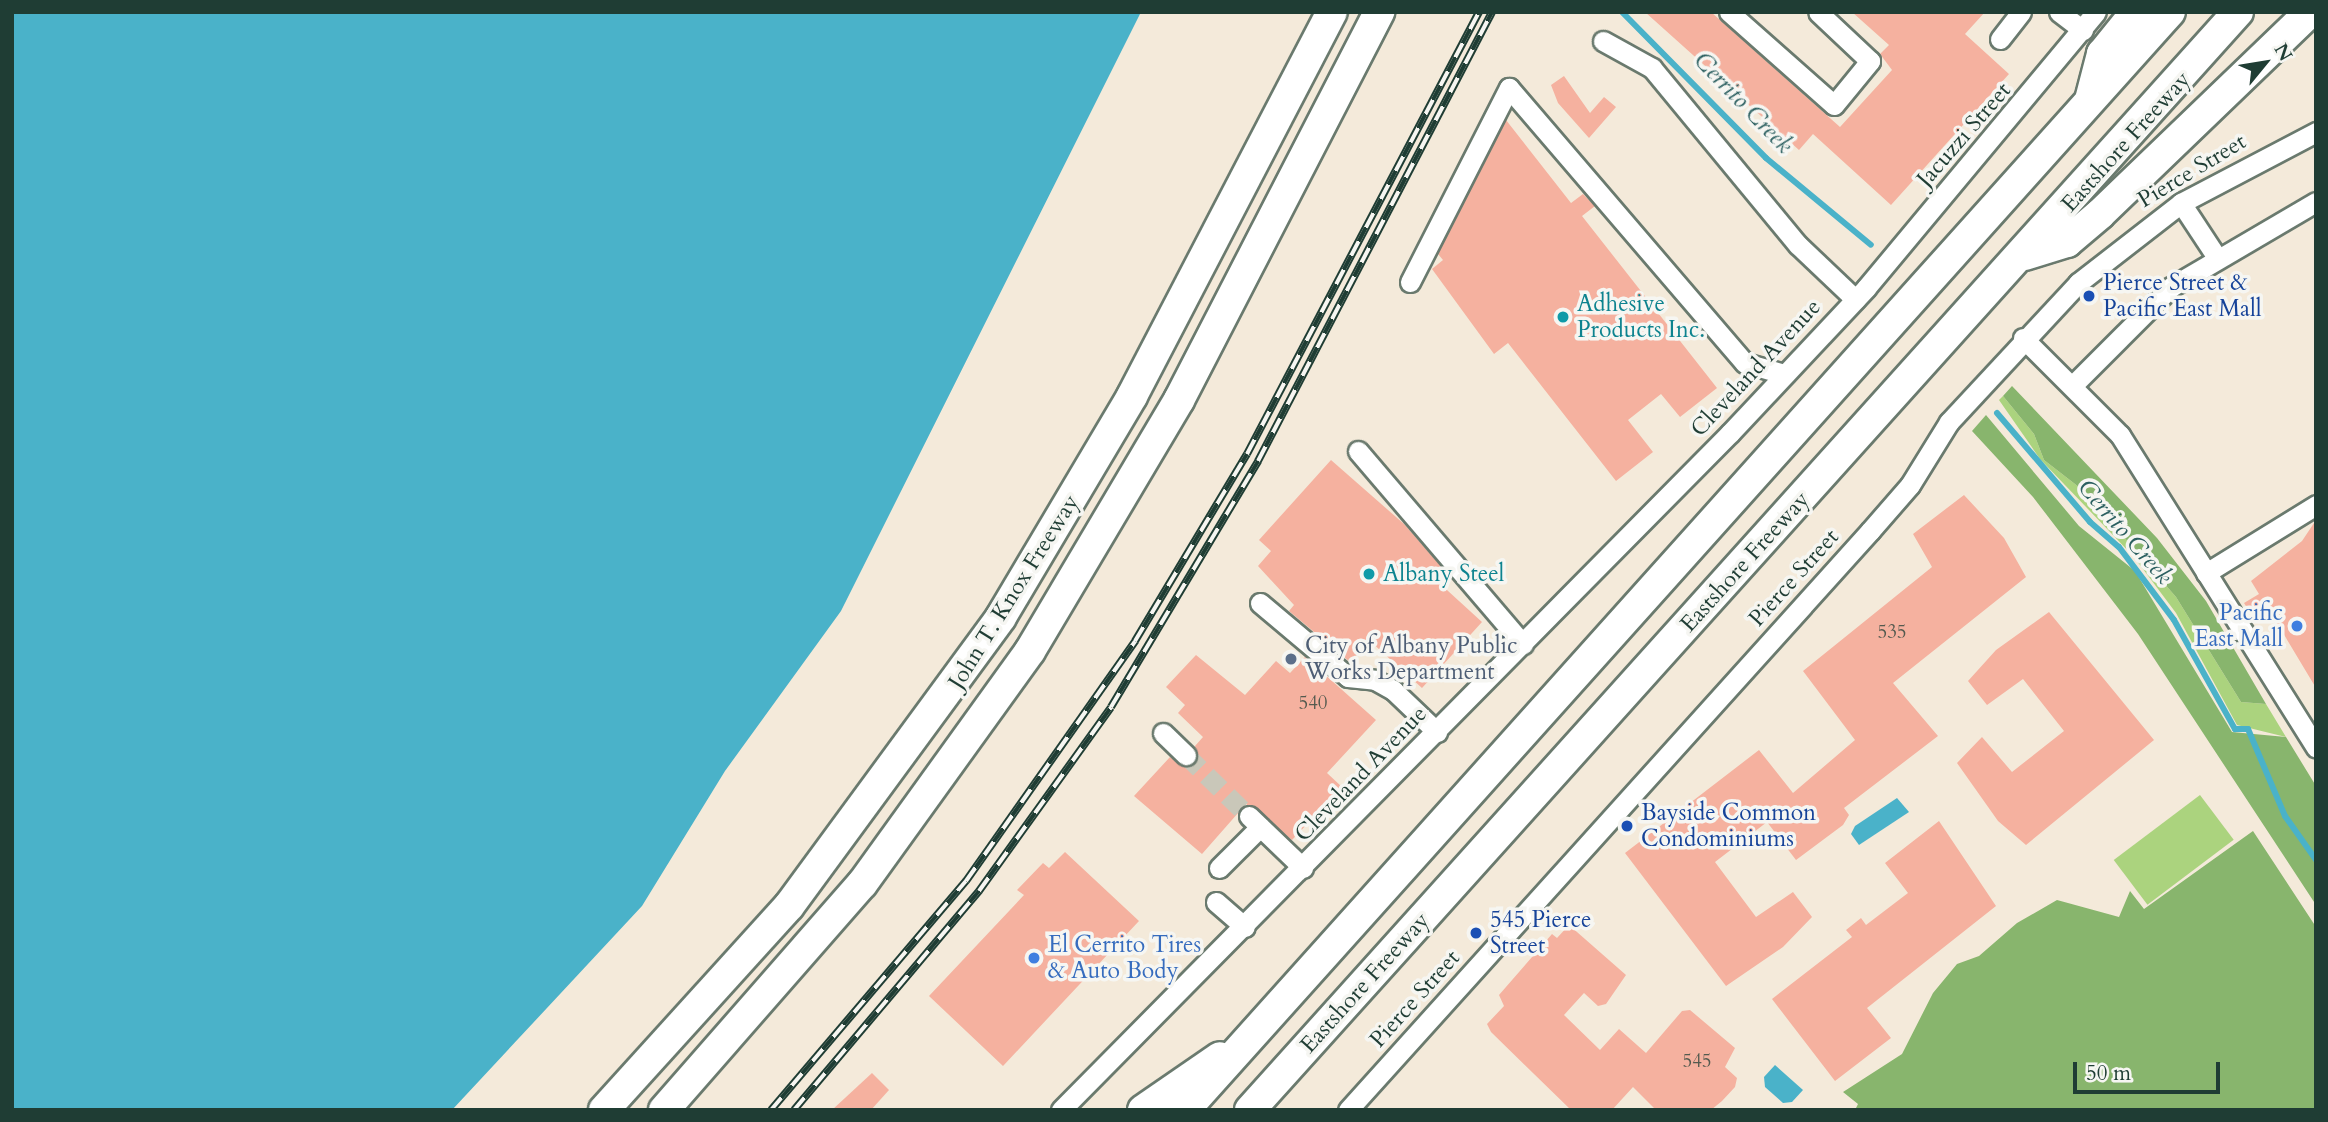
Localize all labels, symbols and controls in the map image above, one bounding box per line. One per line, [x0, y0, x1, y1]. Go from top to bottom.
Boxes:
north arrow [2230, 28, 2300, 98]
text: N [2268, 39, 2299, 66]
water label: Cerrito Creek [1688, 46, 1798, 160]
street label: Eastshore Freeway [2056, 66, 2196, 218]
street label: Jacuzzi Street [1911, 77, 2017, 193]
street label: Pierce Street [2133, 128, 2251, 214]
place label: Pierce Street & Pacific East Mall [2103, 269, 2262, 323]
marker: Pierce Street & Pacific East Mall [2081, 288, 2097, 304]
place label: Adhesive Products Inc. [1577, 290, 1705, 344]
street label: Cleveland Avenue [1685, 294, 1827, 442]
marker: Adhesive Products Inc. [1555, 309, 1571, 325]
water label: Cerrito Creek [2072, 474, 2178, 590]
street label: Eastshore Freeway [1675, 486, 1815, 638]
street label: John T. Knox Freeway [943, 490, 1085, 694]
street label: Pierce Street [1743, 524, 1845, 632]
place label: Albany Steel [1383, 560, 1504, 588]
marker: Albany Steel [1361, 566, 1377, 582]
place label: Pacific East Mall [2194, 599, 2283, 653]
marker: Pacific East Mall [2289, 618, 2305, 634]
house number: 535 [1877, 622, 1907, 644]
place label: City of Albany Public Works Department [1305, 632, 1518, 686]
marker: City of Albany Public Works Department [1283, 651, 1299, 667]
house number: 540 [1298, 693, 1328, 715]
street label: Cleveland Avenue [1289, 700, 1433, 848]
place label: Bayside Common Condominiums [1641, 799, 1816, 853]
marker: Bayside Common Condominiums [1619, 818, 1635, 834]
place label: 545 Pierce Street [1490, 906, 1591, 960]
street label: Eastshore Freeway [1295, 907, 1435, 1059]
marker: 545 Pierce Street [1468, 925, 1484, 941]
place label: El Cerrito Tires & Auto Body [1048, 931, 1201, 985]
street label: Pierce Street [1364, 945, 1466, 1053]
marker: El Cerrito Tires & Auto Body [1026, 950, 1042, 966]
scale bar [2076, 1048, 2223, 1092]
house number: 545 [1682, 1051, 1712, 1073]
text: 50 m [2086, 1059, 2131, 1088]

